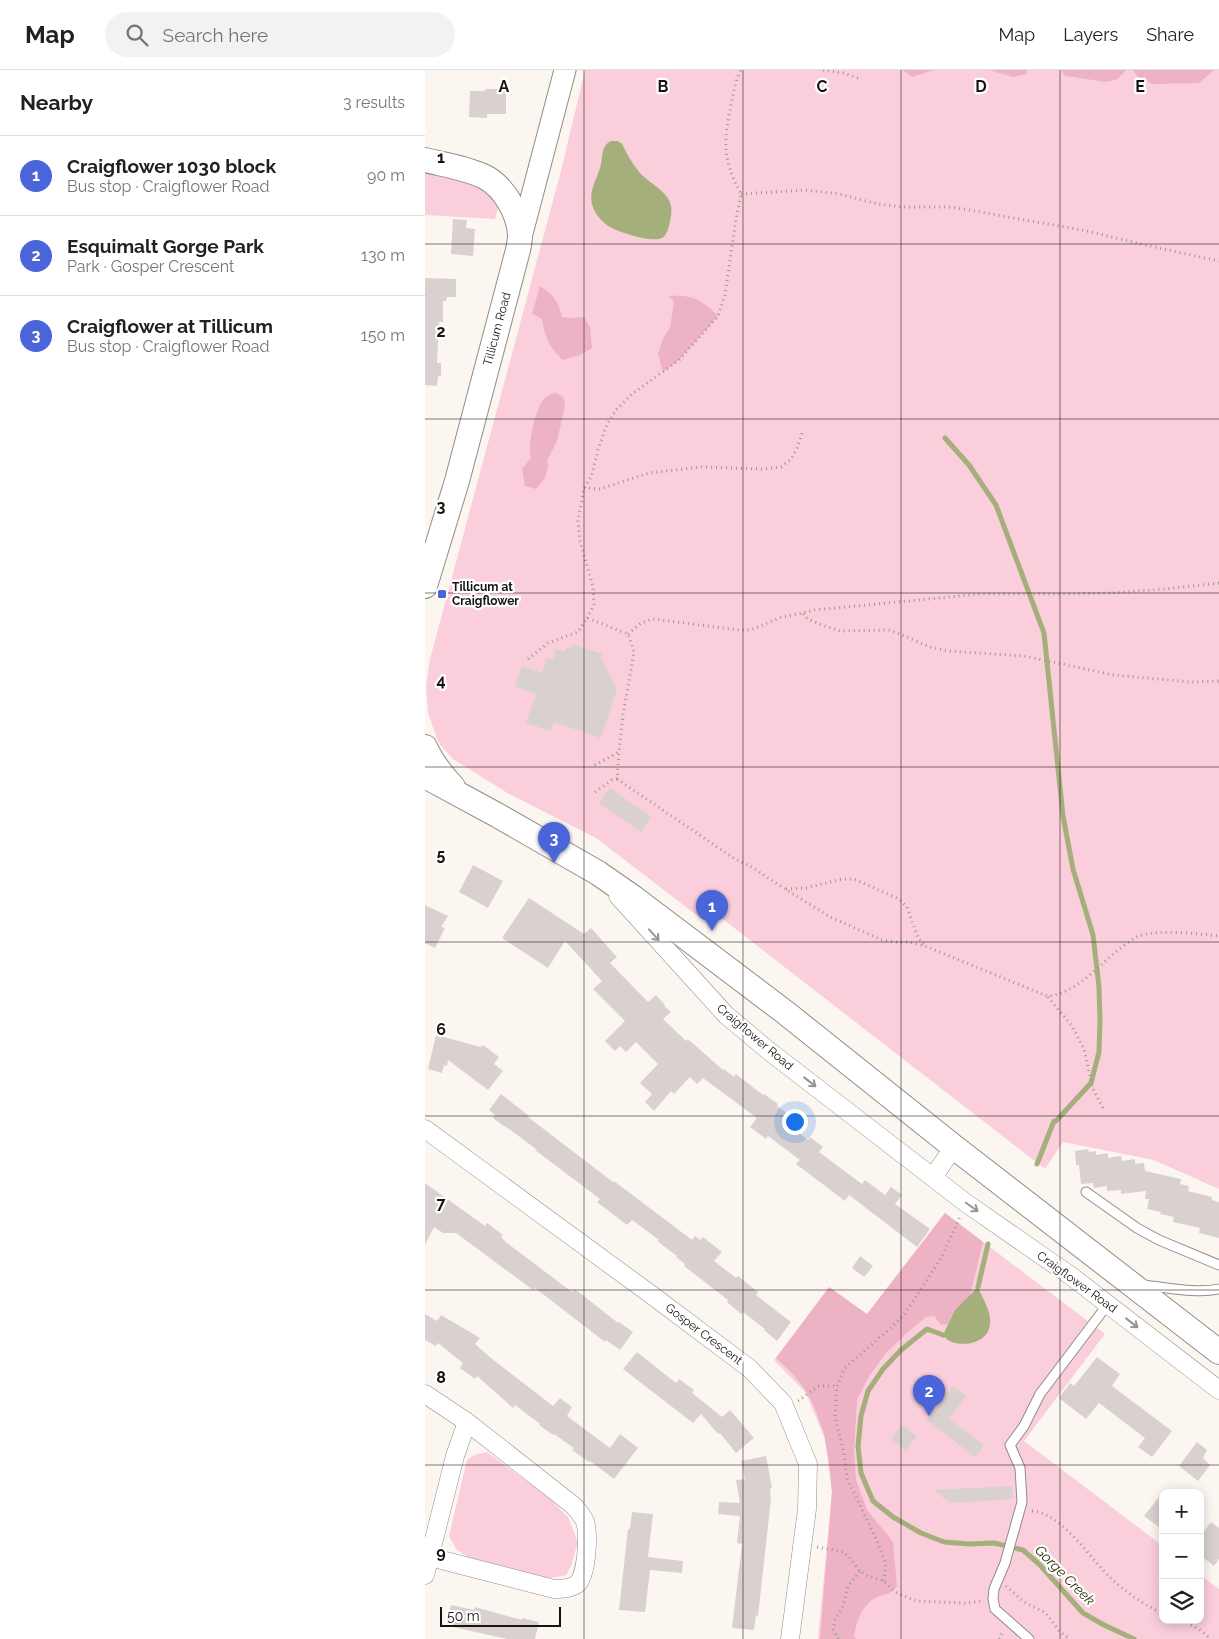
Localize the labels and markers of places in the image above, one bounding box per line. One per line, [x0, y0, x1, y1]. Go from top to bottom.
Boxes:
place label: Tillicum at Craigflower [452, 580, 519, 608]
marker: Tillicum at Craigflower [436, 588, 448, 600]
pin: 3 [538, 822, 570, 863]
pin: 1 [696, 890, 728, 931]
pin: 2 [913, 1375, 945, 1416]

